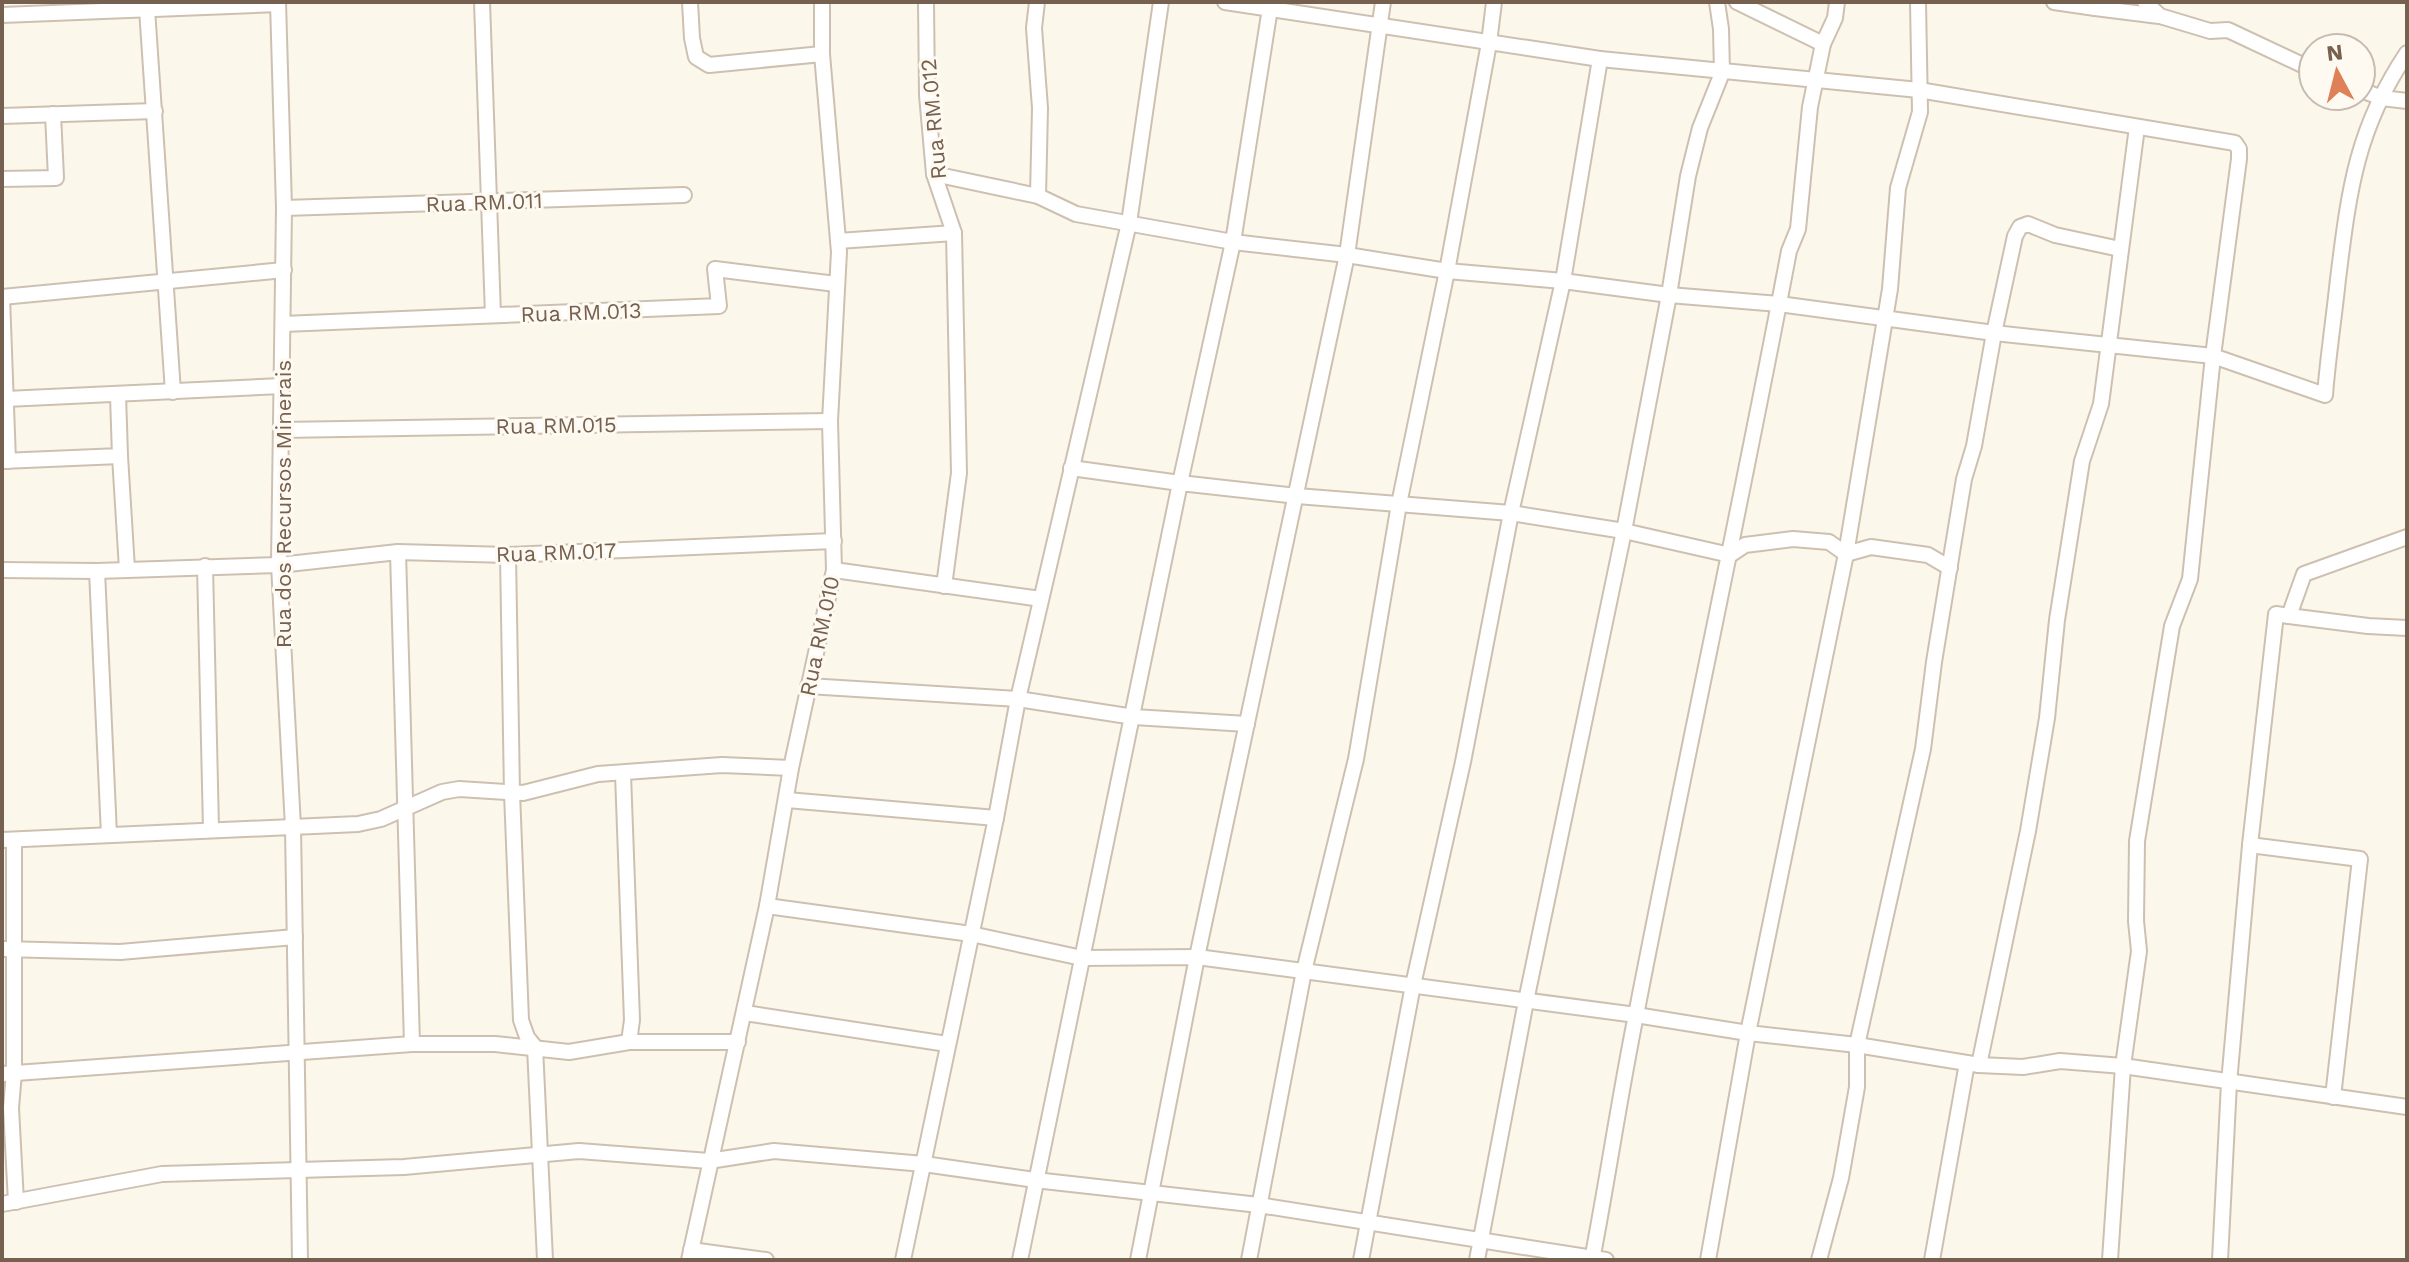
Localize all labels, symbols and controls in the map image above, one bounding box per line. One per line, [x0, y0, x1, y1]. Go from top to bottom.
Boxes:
north arrow [2297, 32, 2377, 112]
text: N [2325, 39, 2344, 66]
street label: Rua RM.012 [916, 57, 951, 180]
street label: Rua RM.011 [425, 188, 543, 217]
street label: Rua RM.013 [520, 298, 642, 327]
street label: Rua dos Recursos Minerais [271, 360, 296, 648]
street label: Rua RM.015 [495, 412, 617, 439]
street label: Rua RM.017 [495, 538, 617, 567]
street label: Rua RM.010 [795, 574, 844, 698]

